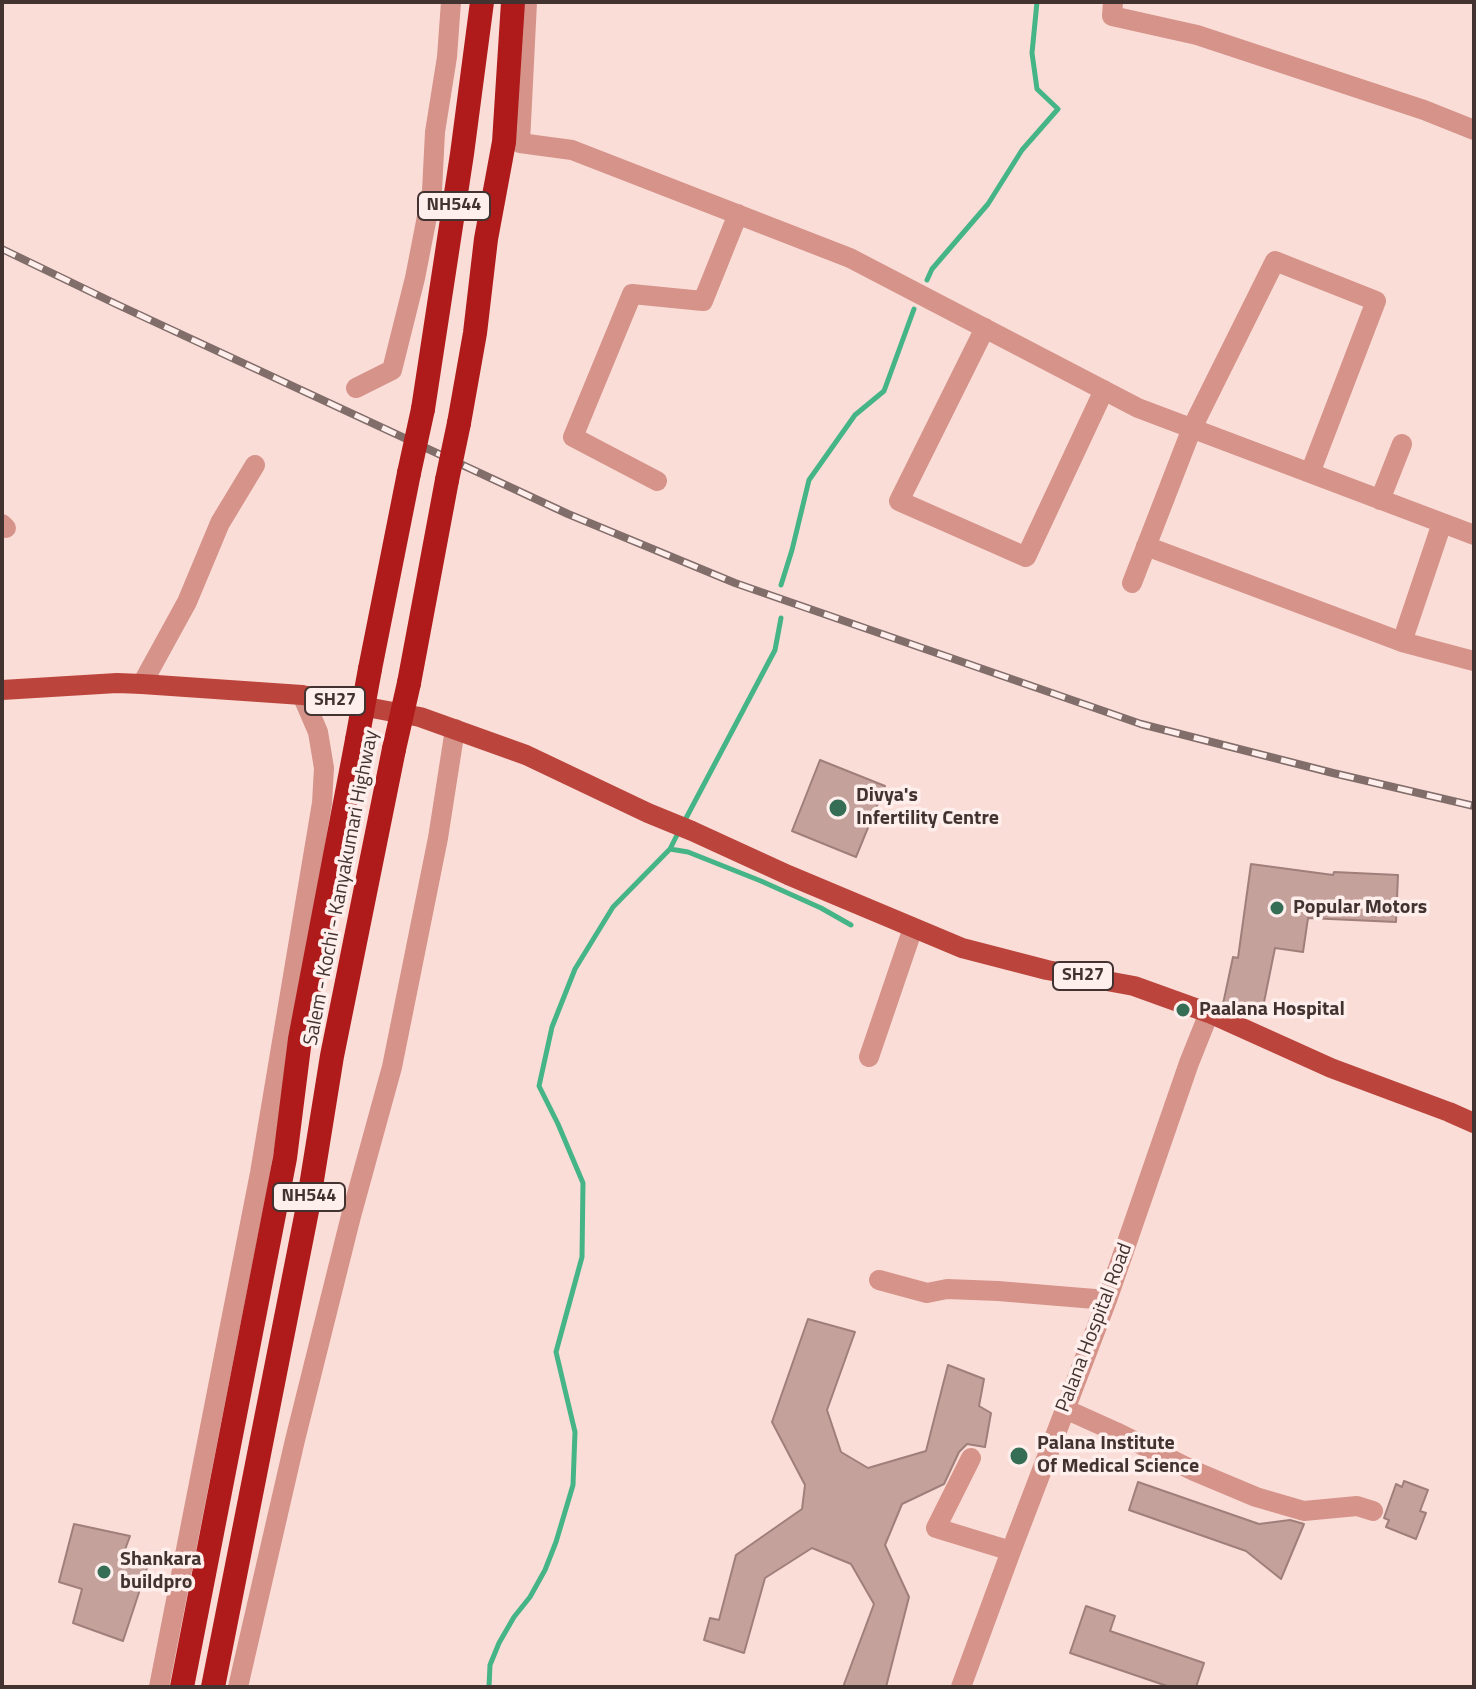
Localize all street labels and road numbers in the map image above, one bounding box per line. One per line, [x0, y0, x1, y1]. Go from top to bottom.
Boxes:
road number: NH544 [418, 192, 490, 220]
road number: SH27 [305, 687, 365, 715]
street label: Salem - Kochi - Kanyakumari Highway [300, 728, 384, 1048]
road number: SH27 [1053, 962, 1113, 990]
road number: NH544 [273, 1183, 345, 1211]
street label: Palana Hospital Road [1052, 1240, 1138, 1416]

